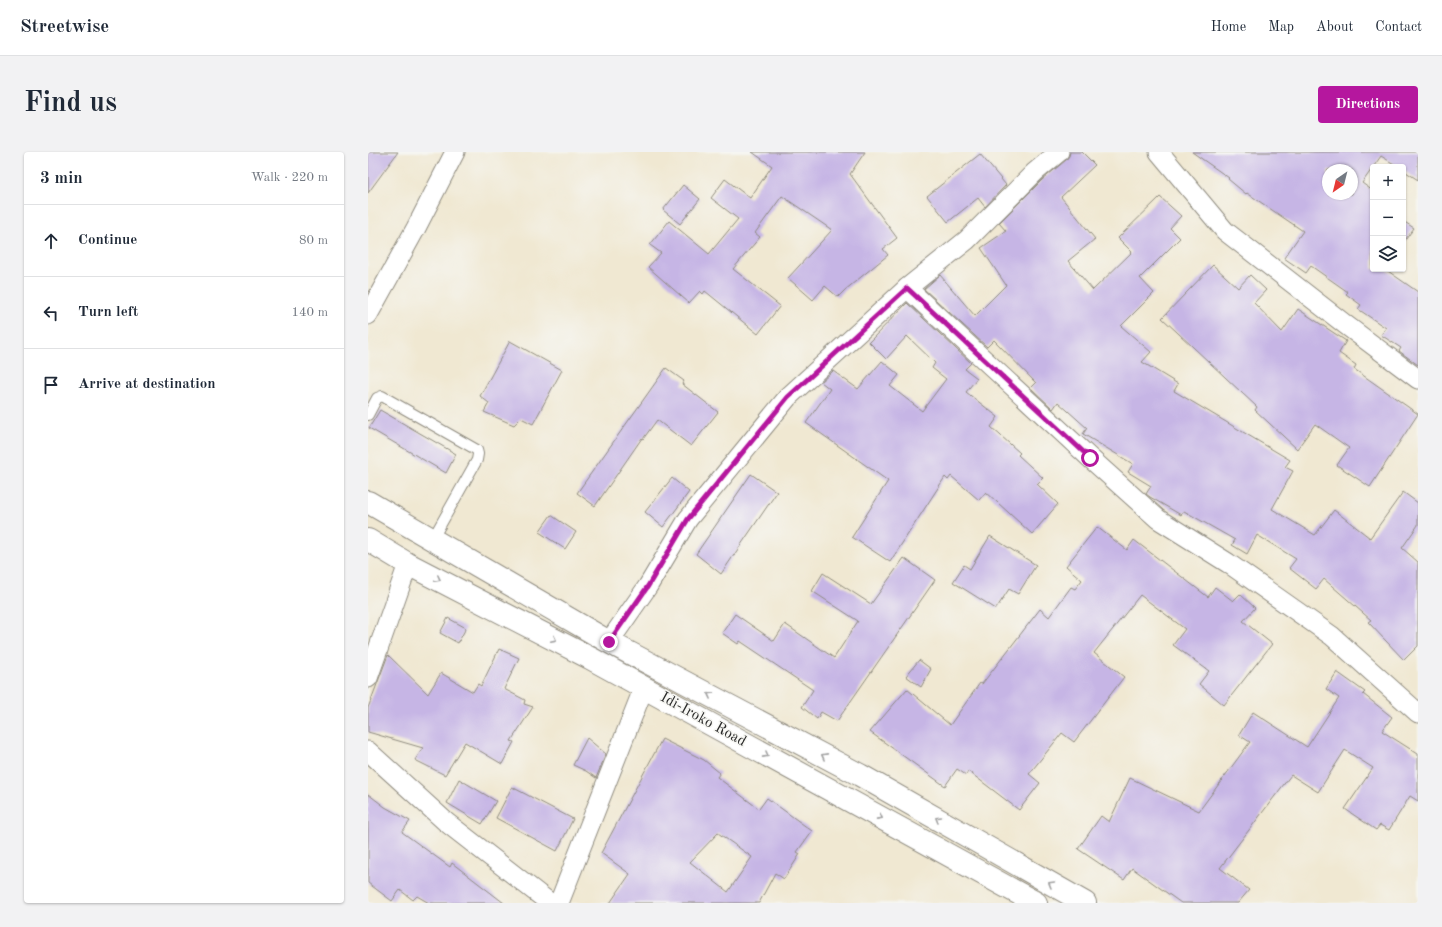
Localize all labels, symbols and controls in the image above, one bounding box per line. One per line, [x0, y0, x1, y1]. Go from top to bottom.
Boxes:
text: Streetwise [20, 18, 109, 37]
text: Home [1211, 20, 1246, 34]
text: Map [1268, 20, 1294, 34]
text: About [1316, 20, 1353, 34]
text: Contact [1375, 20, 1422, 34]
button: Directions [1318, 86, 1418, 123]
text: Find us [24, 90, 117, 118]
north arrow [1322, 164, 1358, 200]
map controls [1370, 164, 1406, 272]
button: + [1370, 164, 1406, 200]
text: 3 min [40, 170, 83, 187]
text: Walk · 220 m [251, 171, 328, 184]
button: − [1370, 200, 1406, 236]
icon: ahead [40, 230, 62, 252]
text: Continue [78, 233, 137, 248]
text: 80 m [299, 234, 328, 247]
button: layers [1370, 236, 1406, 272]
icon: left [40, 302, 62, 324]
text: Turn left [78, 305, 138, 320]
text: 140 m [291, 306, 328, 319]
icon: arrive [40, 374, 62, 396]
text: Arrive at destination [78, 377, 216, 392]
route start [1081, 449, 1099, 467]
one-way arrow [434, 575, 442, 582]
route end [600, 633, 618, 651]
one-way arrow [550, 634, 557, 642]
street label: Idi-Iroko Road [658, 690, 749, 750]
one-way arrow [706, 693, 714, 700]
one-way arrow [762, 750, 770, 757]
one-way arrow [821, 753, 829, 761]
one-way arrow [876, 813, 884, 820]
one-way arrow [935, 817, 942, 824]
one-way arrow [1048, 881, 1055, 888]

